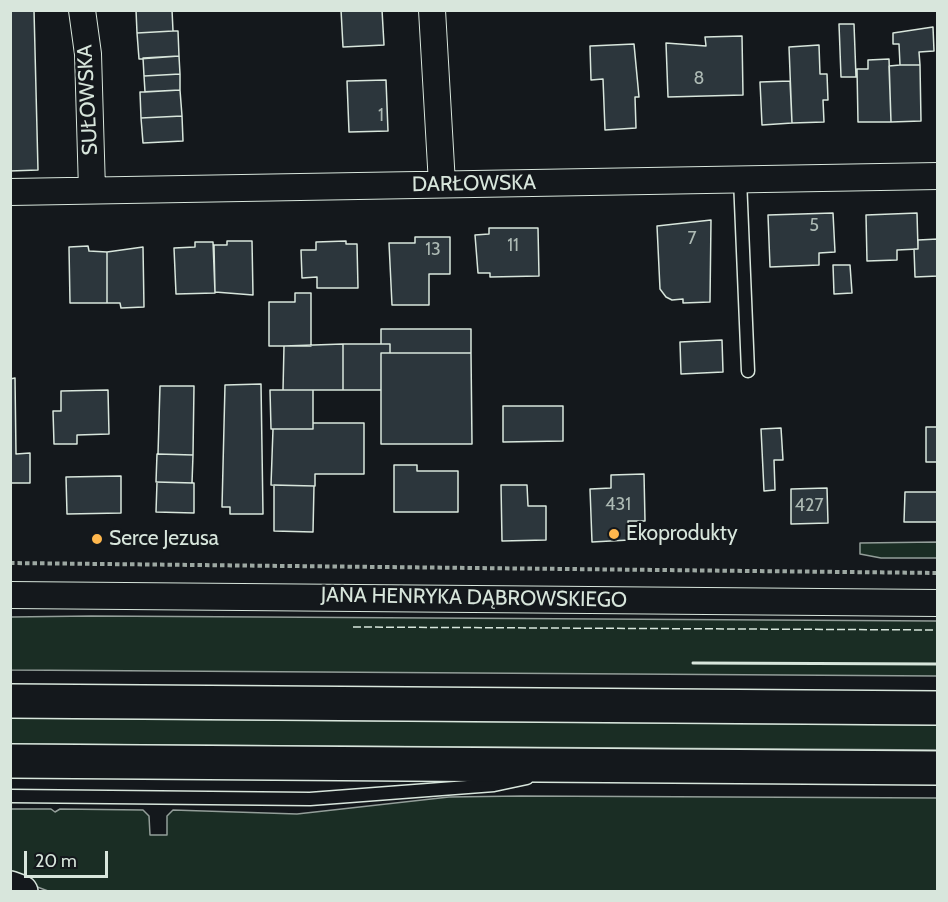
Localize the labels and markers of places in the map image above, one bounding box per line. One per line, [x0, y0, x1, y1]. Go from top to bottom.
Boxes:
place label: Ekoprodukty [626, 521, 737, 547]
place label: Serce Jezusa [109, 526, 219, 552]
marker: Ekoprodukty [607, 527, 621, 541]
marker: Serce Jezusa [90, 532, 104, 546]

